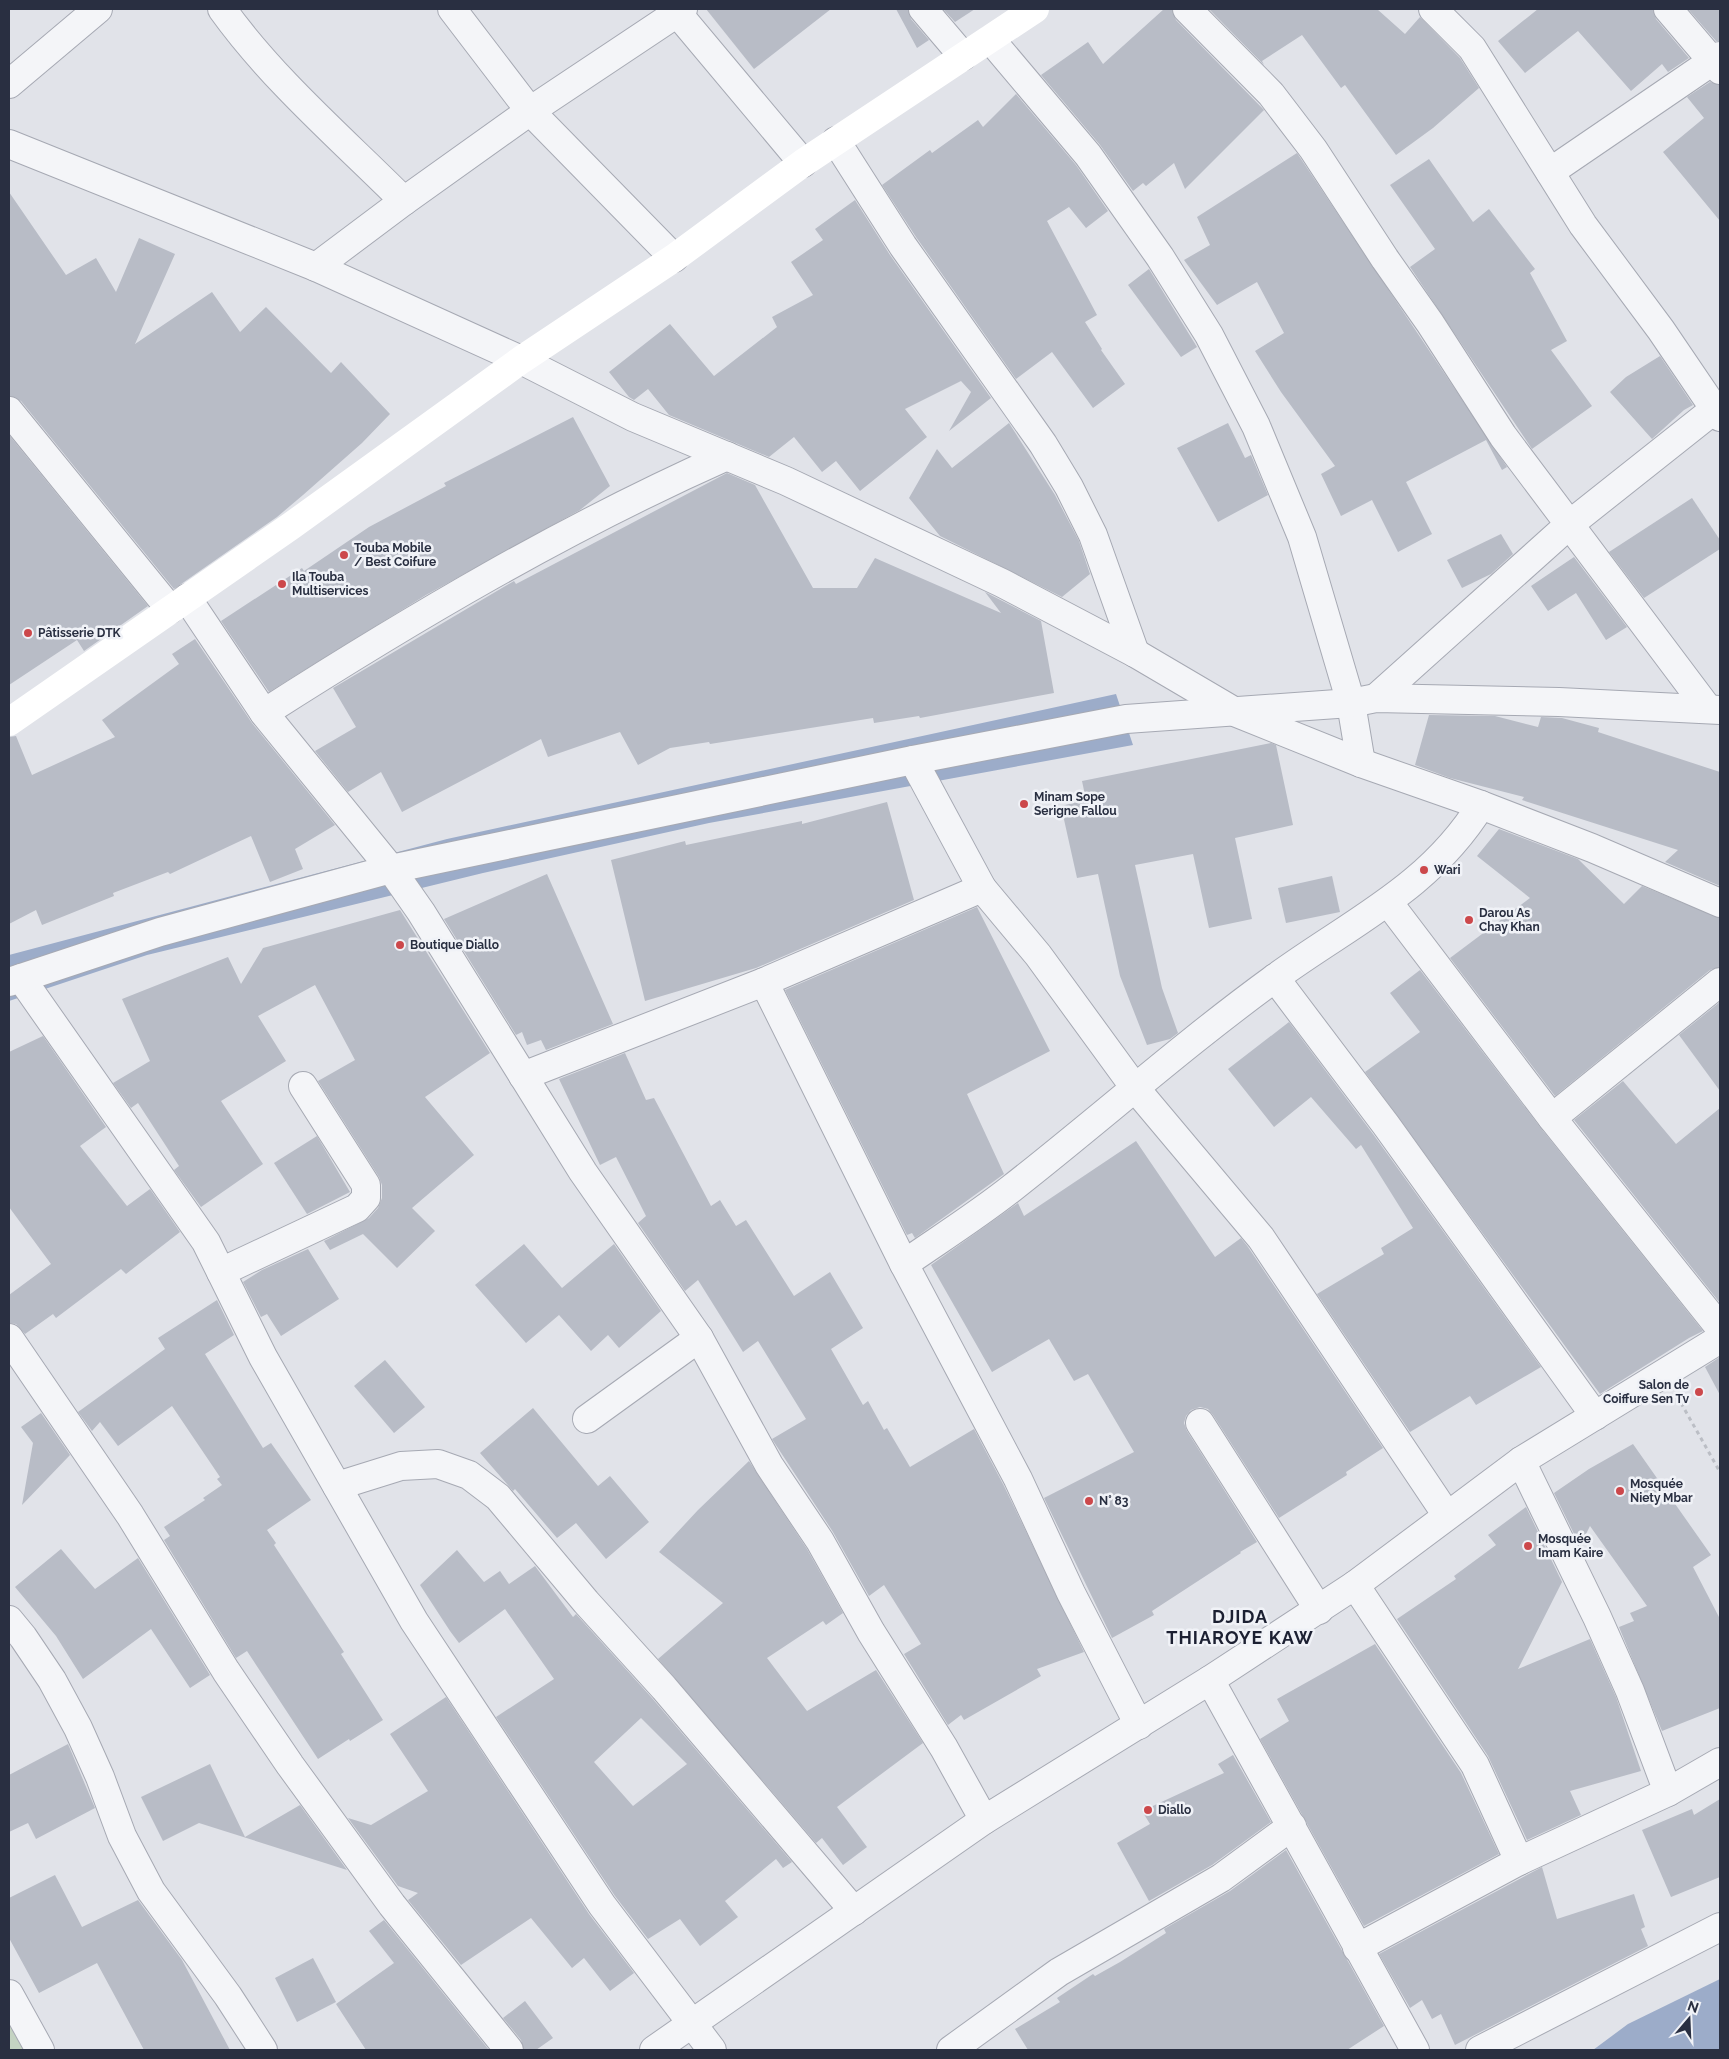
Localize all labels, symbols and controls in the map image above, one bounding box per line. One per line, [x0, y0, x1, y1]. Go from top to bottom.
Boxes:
place label: Touba Mobile / Best Coifure [354, 541, 436, 569]
marker: Touba Mobile / Best Coifure [338, 549, 350, 561]
place label: Ila Touba Multiservices [292, 570, 369, 598]
marker: Ila Touba Multiservices [276, 578, 288, 590]
place label: Pâtisserie DTK [38, 626, 122, 640]
marker: Pâtisserie DTK [22, 627, 34, 639]
place label: Minam Sope Serigne Fallou [1034, 790, 1117, 818]
marker: Minam Sope Serigne Fallou [1018, 798, 1030, 810]
place label: Wari [1434, 863, 1461, 877]
marker: Wari [1418, 864, 1430, 876]
place label: Darou As Chay Khan [1479, 906, 1540, 934]
marker: Darou As Chay Khan [1463, 914, 1475, 926]
place label: Boutique Diallo [410, 938, 499, 952]
marker: Boutique Diallo [394, 939, 406, 951]
place label: Salon de Coiffure Sen Tv [1603, 1378, 1689, 1406]
marker: Salon de Coiffure Sen Tv [1693, 1386, 1705, 1398]
place label: Mosquée Niety Mbar [1630, 1477, 1693, 1505]
marker: Mosquée Niety Mbar [1614, 1485, 1626, 1497]
place label: N° 83 [1099, 1494, 1129, 1508]
marker: N° 83 [1083, 1495, 1095, 1507]
place label: Mosquée Imam Kaire [1538, 1532, 1603, 1560]
marker: Mosquée Imam Kaire [1522, 1540, 1534, 1552]
district label: DJIDA THIAROYE KAW [1166, 1606, 1314, 1648]
place label: Diallo [1158, 1803, 1191, 1817]
marker: Diallo [1142, 1804, 1154, 1816]
north arrow [1664, 1994, 1714, 2044]
text: N [1686, 1997, 1701, 2016]

